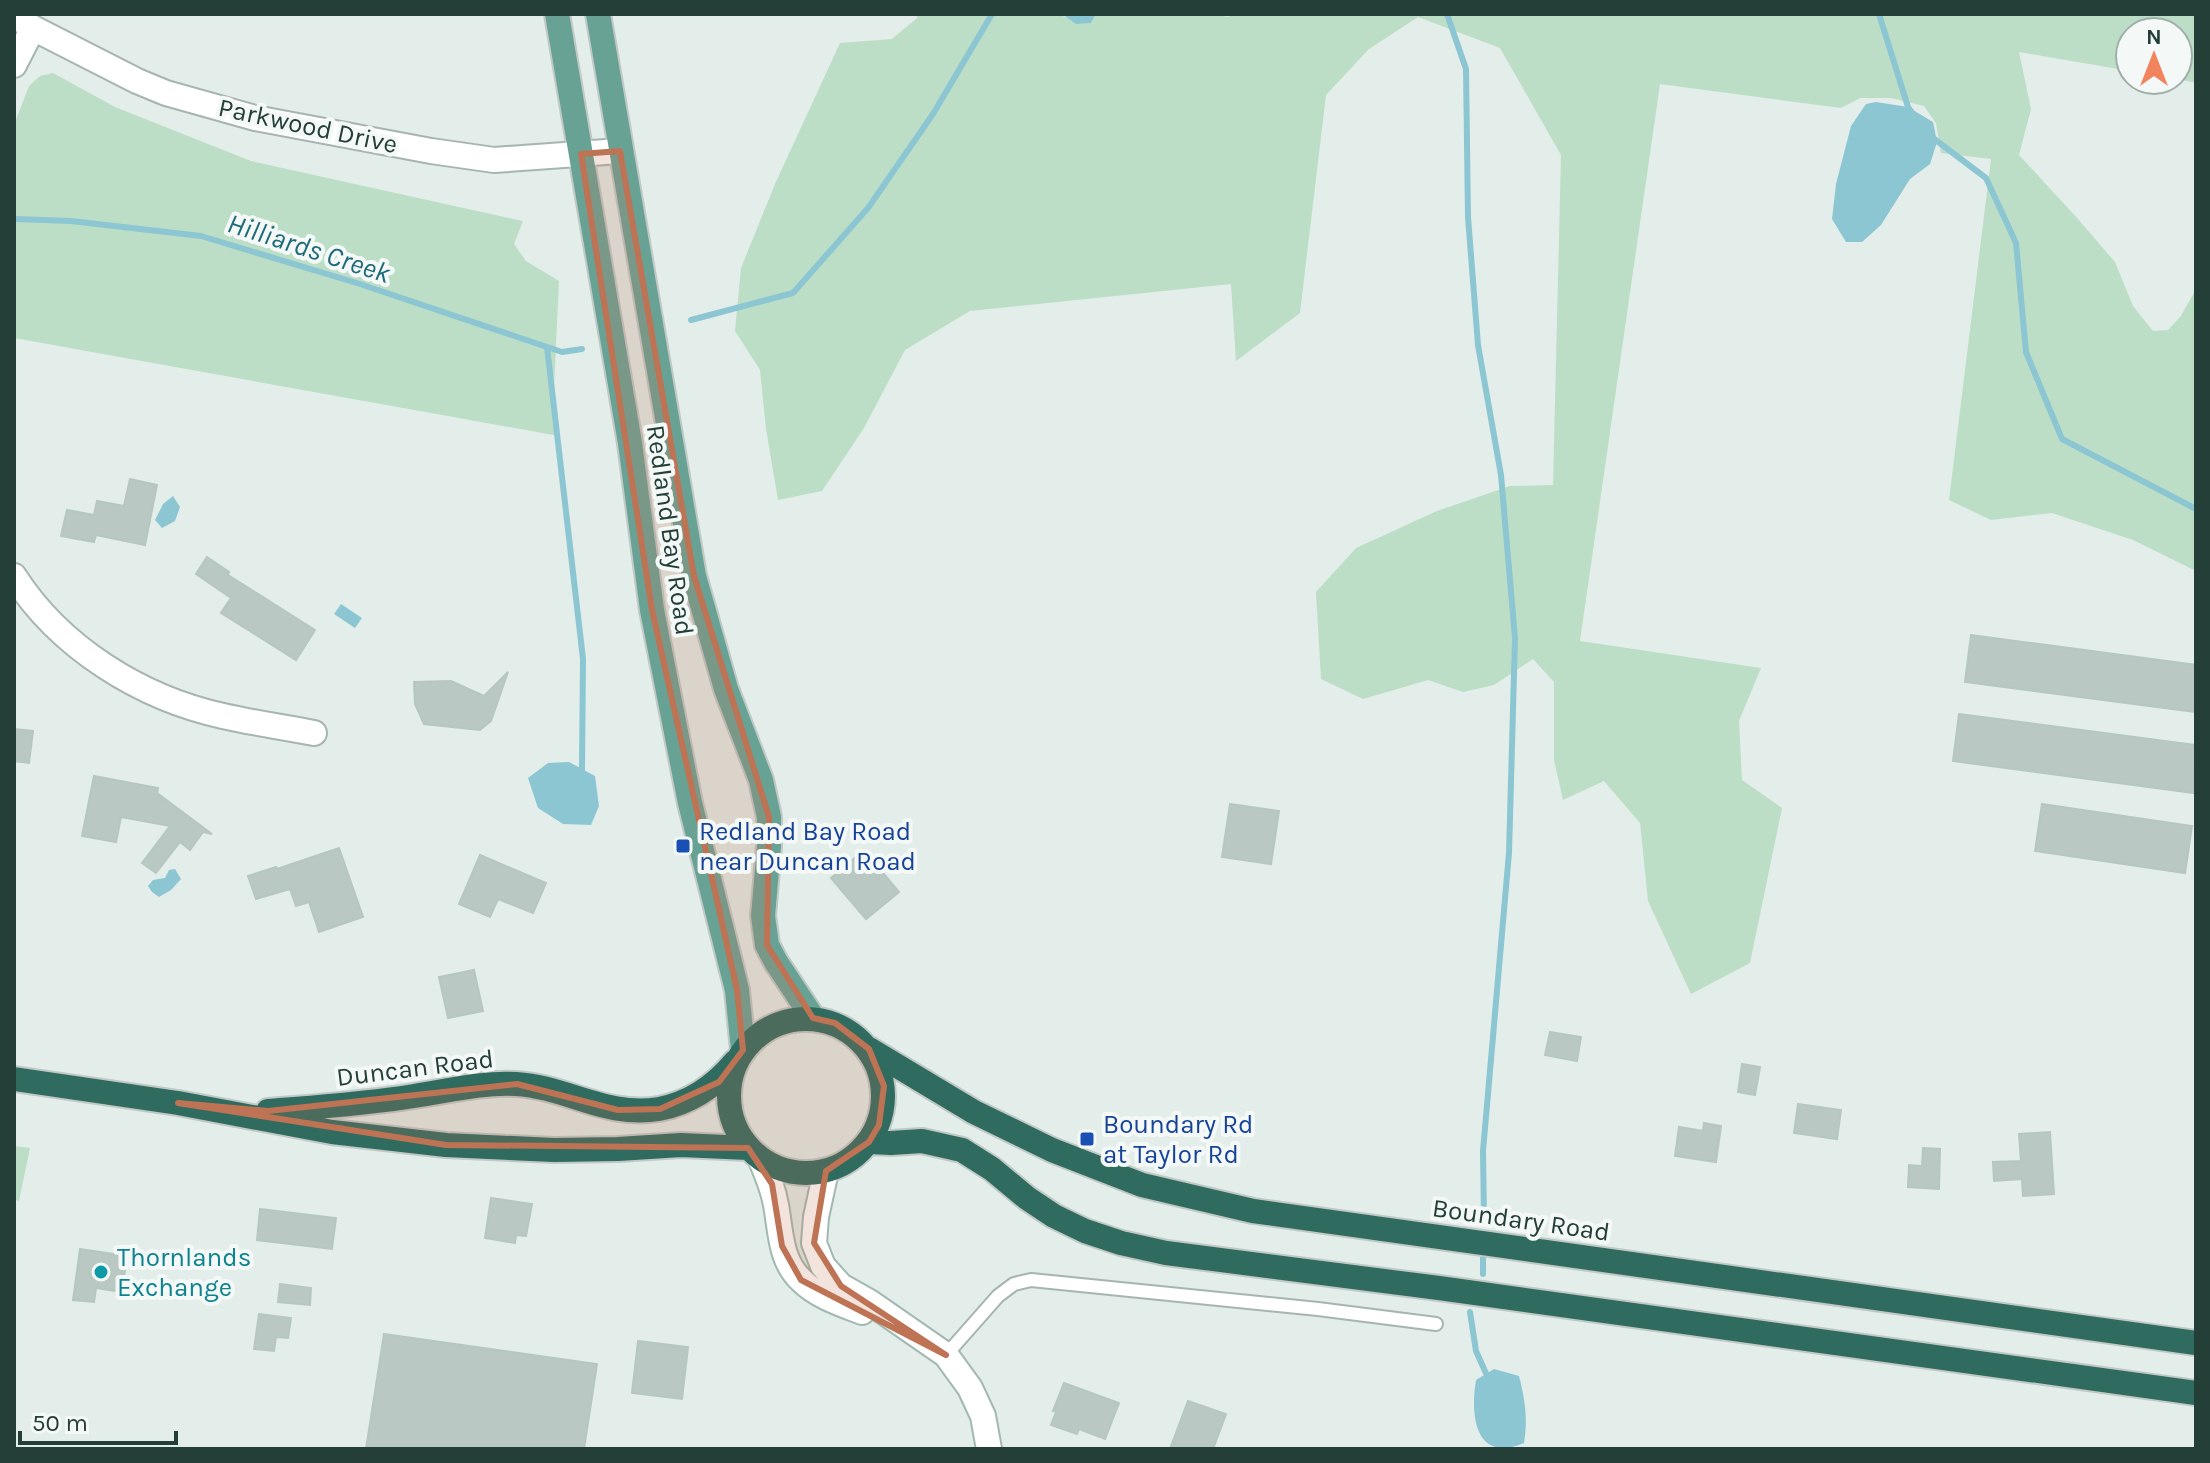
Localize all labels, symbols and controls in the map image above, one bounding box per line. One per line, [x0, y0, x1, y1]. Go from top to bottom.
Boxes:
north arrow [2114, 16, 2194, 96]
text: N [2146, 24, 2162, 50]
street label: Parkwood Drive [216, 92, 400, 160]
water label: Hilliards Creek [223, 206, 395, 290]
street label: Redland Bay Road [640, 423, 700, 637]
place label: Redland Bay Road near Duncan Road [699, 816, 916, 877]
marker: Redland Bay Road near Duncan Road [674, 837, 692, 855]
street label: Duncan Road [335, 1043, 495, 1093]
place label: Boundary Rd at Taylor Rd [1103, 1109, 1254, 1170]
marker: Boundary Rd at Taylor Rd [1078, 1130, 1096, 1148]
street label: Boundary Road [1430, 1192, 1612, 1248]
place label: Thornlands Exchange [117, 1242, 251, 1303]
marker: Thornlands Exchange [92, 1263, 110, 1281]
scale bar [20, 1395, 176, 1445]
text: 50 m [32, 1409, 88, 1437]

